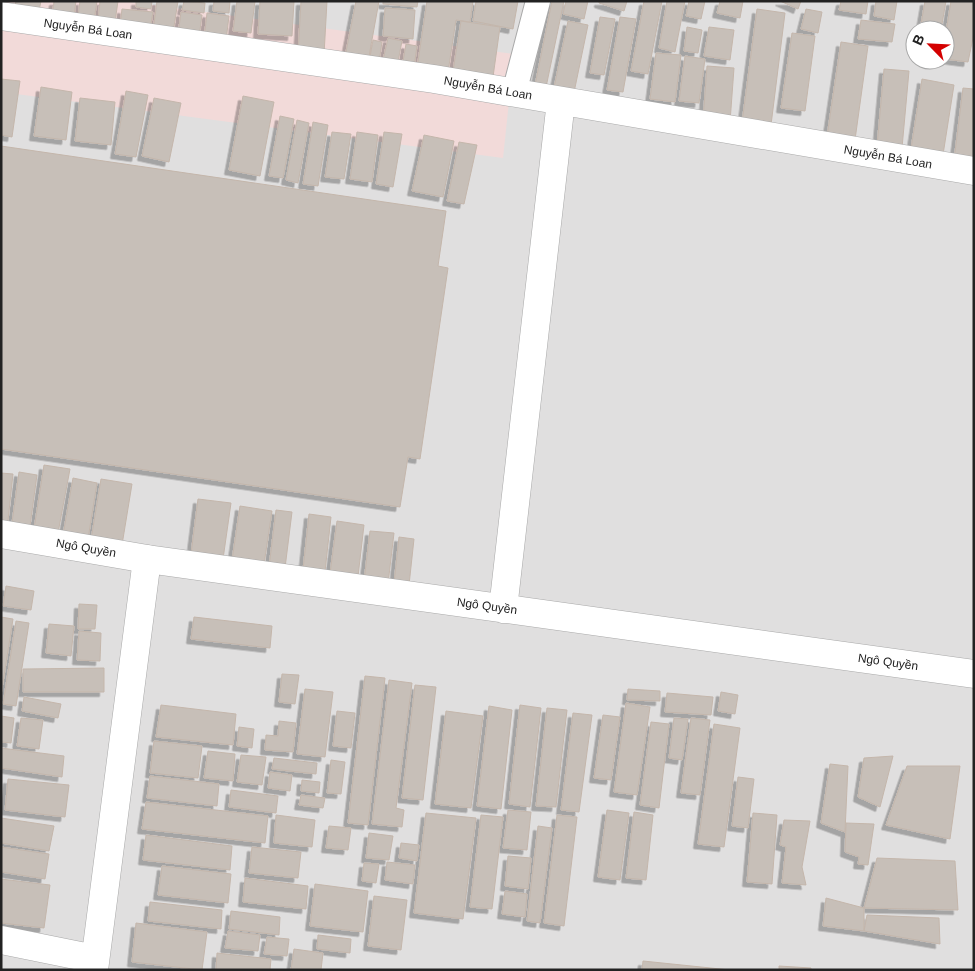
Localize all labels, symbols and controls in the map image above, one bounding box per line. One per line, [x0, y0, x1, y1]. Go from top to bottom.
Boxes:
street label: Nguyễn Bá Loan [43, 15, 133, 42]
north arrow [905, 20, 955, 70]
text: B [909, 32, 927, 48]
street label: Nguyễn Bá Loan [443, 72, 533, 103]
street label: Nguyễn Bá Loan [843, 141, 933, 172]
street label: Ngô Quyền [55, 536, 117, 560]
street label: Ngô Quyền [456, 595, 518, 617]
street label: Ngô Quyền [857, 651, 919, 673]

